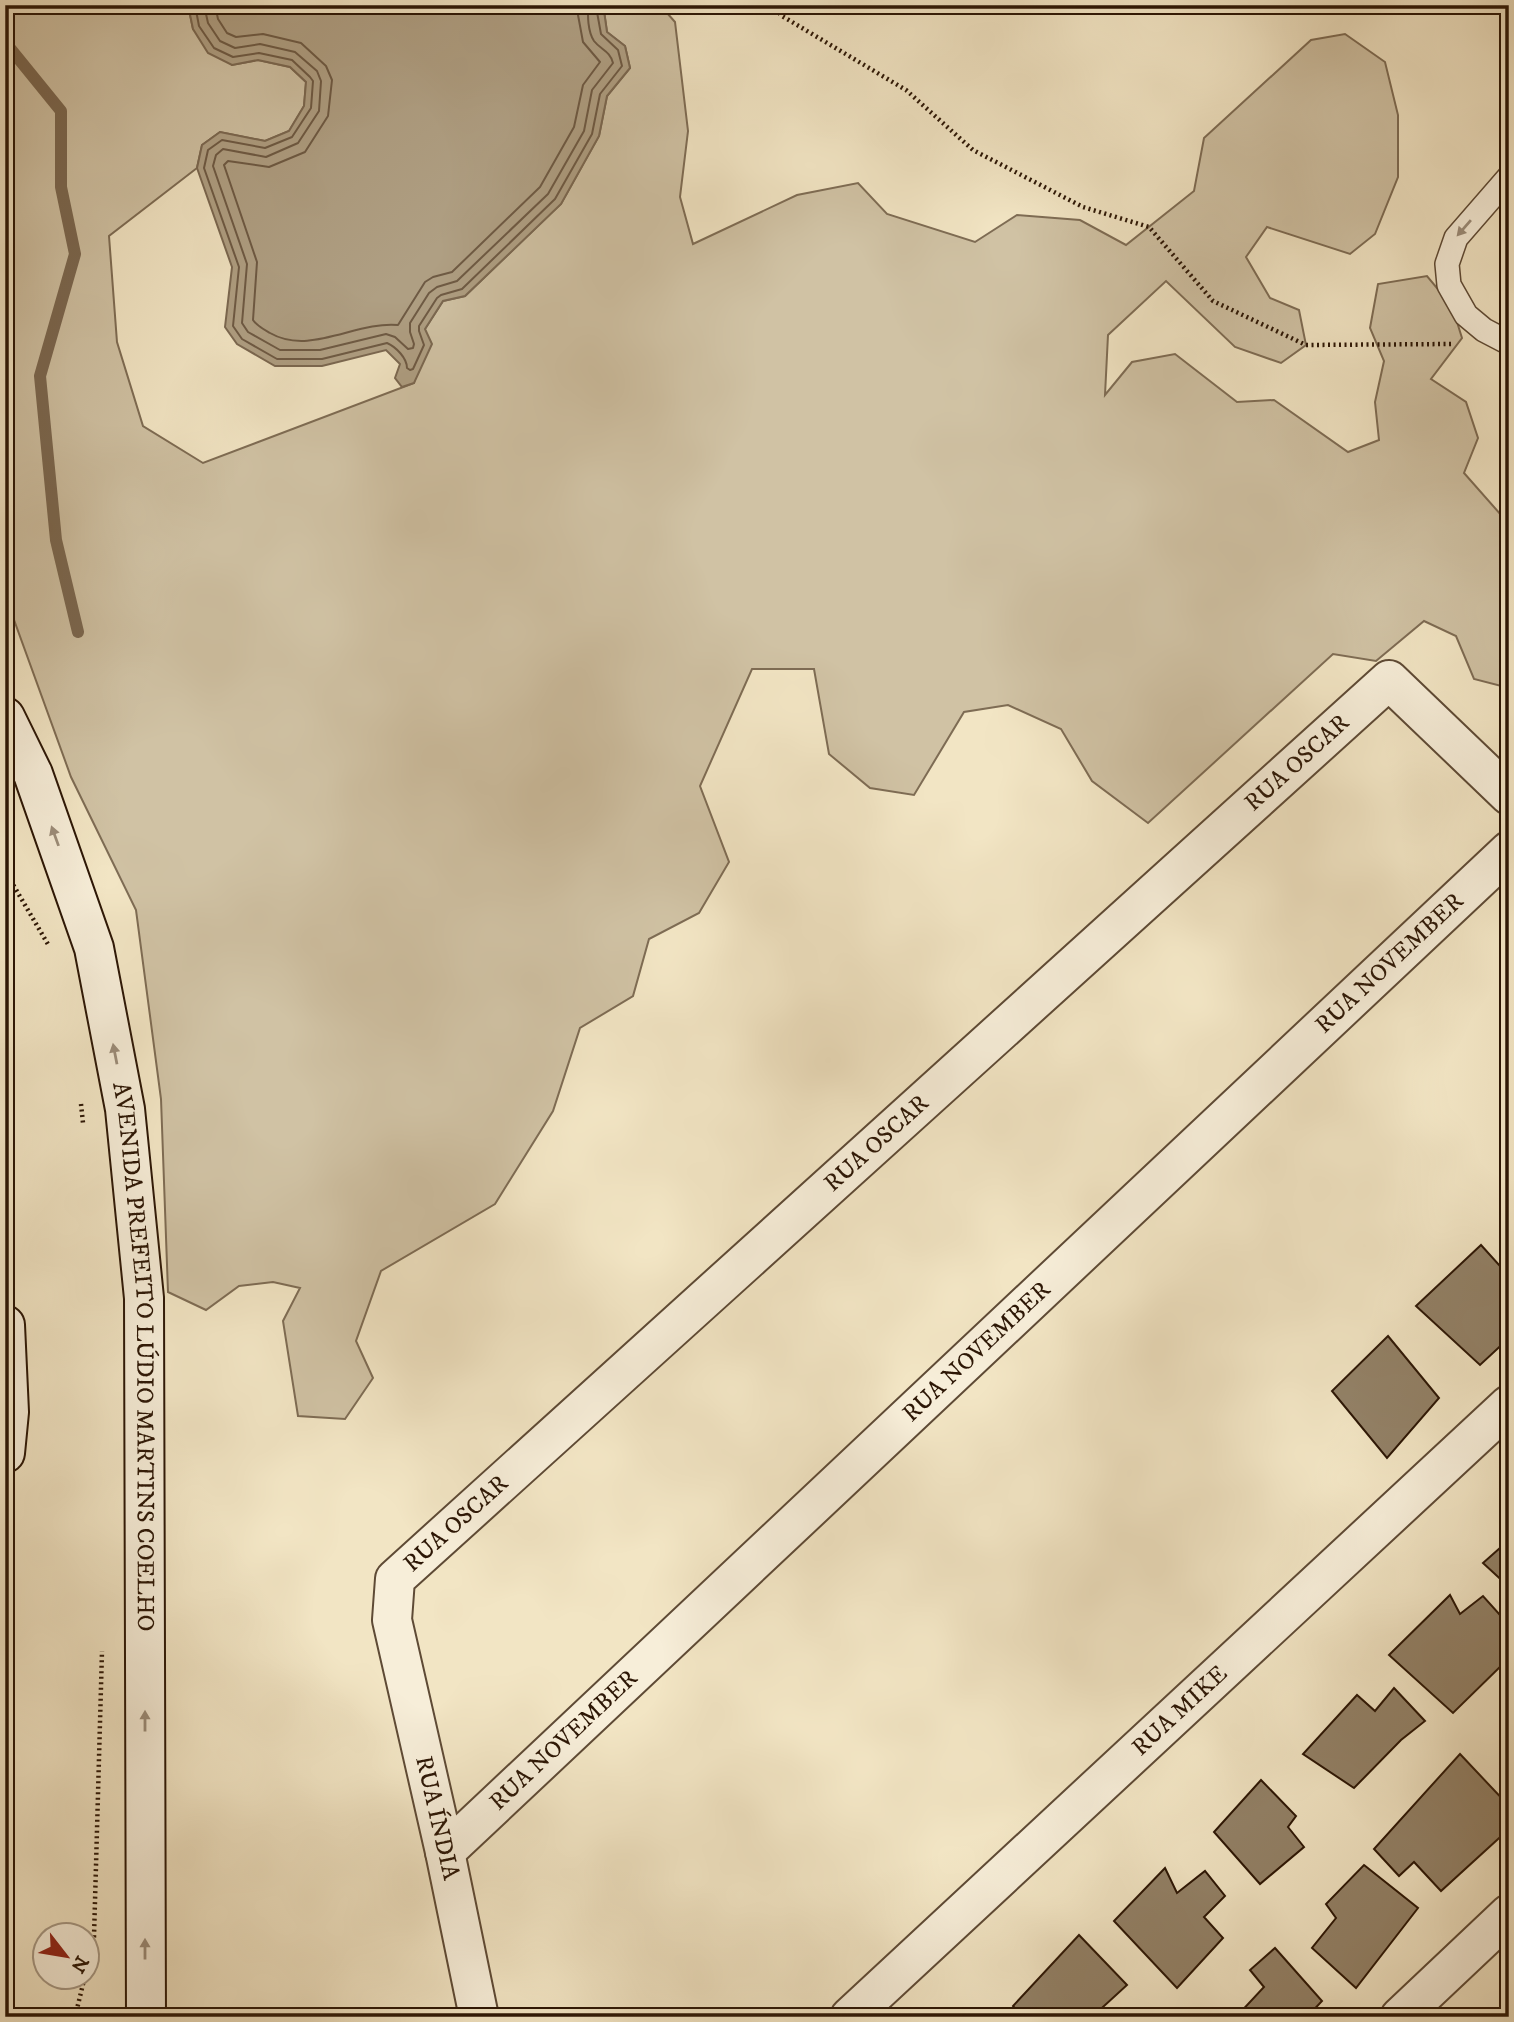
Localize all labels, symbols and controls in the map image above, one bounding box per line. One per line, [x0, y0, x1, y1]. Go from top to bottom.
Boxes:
one-way arrow [1456, 219, 1472, 237]
street label: RUA OSCAR [1239, 708, 1356, 818]
one-way arrow [49, 825, 60, 846]
street label: RUA NOVEMBER [1309, 886, 1470, 1040]
one-way arrow [109, 1043, 120, 1065]
street label: AVENIDA PREFEITO LÚDIO MARTINS COELHO [105, 1079, 160, 1632]
street label: RUA OSCAR [818, 1088, 935, 1198]
street label: RUA NOVEMBER [896, 1275, 1057, 1429]
street label: RUA OSCAR [398, 1469, 515, 1579]
street label: RUA MIKE [1126, 1659, 1234, 1762]
street label: RUA NOVEMBER [483, 1663, 644, 1817]
one-way arrow [139, 1710, 151, 1732]
street label: RUA ÍNDIA [408, 1753, 467, 1884]
north arrow [32, 1920, 102, 1990]
one-way arrow [139, 1937, 151, 1959]
text: N [65, 1951, 93, 1977]

